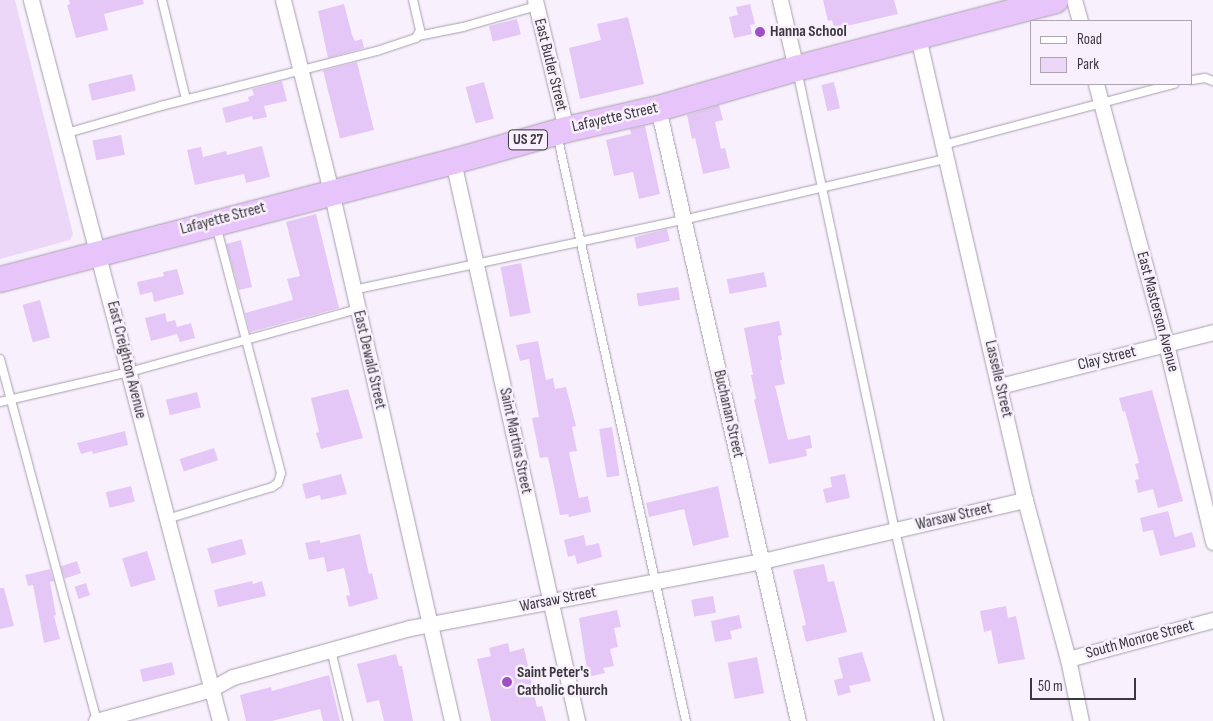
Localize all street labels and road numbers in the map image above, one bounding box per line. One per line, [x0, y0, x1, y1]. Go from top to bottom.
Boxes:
street label: East Butler Street [529, 17, 571, 113]
street label: Lafayette Street [570, 99, 660, 137]
road number: US 27 [507, 128, 549, 152]
street label: Lafayette Street [178, 198, 268, 240]
street label: East Masterson Avenue [1132, 250, 1182, 374]
street label: East Creighton Avenue [102, 299, 150, 421]
street label: East Dewald Street [348, 309, 390, 411]
street label: Lasselle Street [980, 339, 1016, 419]
street label: Clay Street [1076, 343, 1138, 375]
street label: Buchanan Street [709, 368, 747, 460]
street label: Saint Martins Street [494, 386, 536, 496]
street label: Warsaw Street [914, 499, 994, 535]
street label: Warsaw Street [518, 583, 598, 617]
street label: South Monroe Street [1084, 616, 1196, 664]

